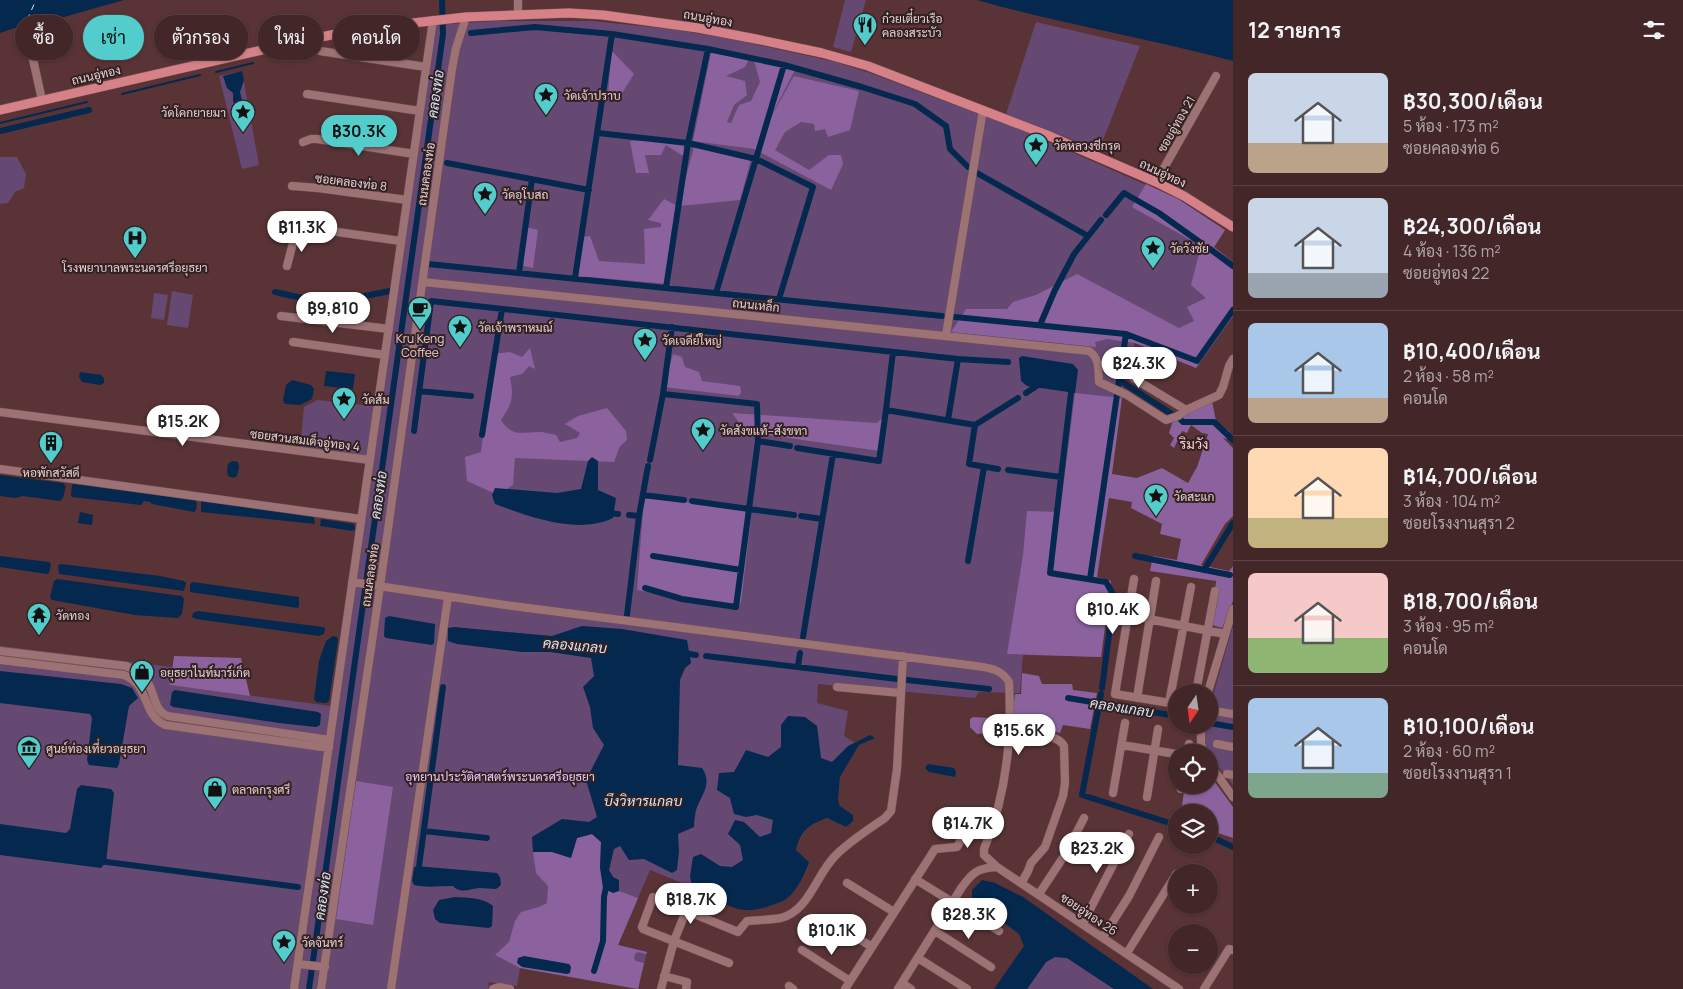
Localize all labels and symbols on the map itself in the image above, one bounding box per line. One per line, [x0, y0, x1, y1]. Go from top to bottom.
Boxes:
street label: ถนนอู่ทอง [682, 5, 734, 31]
place label: ก๋วยเตี๋ยวเรือ คลองสระบัว [882, 8, 943, 41]
restaurant icon: ก๋วยเตี๋ยวเรือ คลองสระบัว [852, 12, 878, 46]
street label: ถนนอู่ทอง [70, 61, 122, 89]
water label: คลองท่อ [422, 69, 448, 119]
place icon: วัดเจ้าปราบ [533, 82, 559, 116]
place label: วัดเจ้าปราบ [564, 87, 621, 104]
street label: ซอยอู่ทอง 21 [1153, 93, 1199, 155]
place icon: วัดโคกยายมา [230, 99, 256, 133]
place label: วัดโคกยายมา [161, 104, 226, 121]
pin: ฿30.3K [318, 114, 400, 157]
place icon: วัดหลวงชีกรุด [1023, 132, 1049, 166]
place label: วัดหลวงชีกรุด [1054, 137, 1121, 155]
street label: ถนนคลองท่อ [413, 141, 439, 207]
street label: ถนนอู่ทอง [1137, 155, 1189, 191]
street label: ซอยคลองท่อ 8 [314, 169, 388, 195]
place icon: วัดอุโบสถ [472, 181, 498, 215]
place label: วัดอุโบสถ [502, 186, 549, 204]
pin: ฿11.3K [261, 210, 343, 253]
hospital icon: โรงพยาบาลพระนครศรีอยุธยา [122, 225, 148, 259]
place icon: วัดวังชัย [1140, 235, 1166, 269]
place label: วัดวังชัย [1170, 240, 1209, 257]
place label: โรงพยาบาลพระนครศรีอยุธยา [61, 259, 208, 277]
pin: ฿9,810 [292, 292, 374, 334]
street label: ถนนเหล็ก [731, 294, 781, 316]
cafe icon: Kru Keng Coffee [407, 296, 433, 330]
place icon: วัดเจ้าพราหมณ์ [447, 314, 473, 348]
place label: วัดเจ้าพราหมณ์ [478, 319, 553, 336]
place icon: วัดเจดีย์ใหญ่ [632, 327, 658, 361]
place label: Kru Keng Coffee [396, 330, 444, 361]
place label: วัดเจดีย์ใหญ่ [662, 332, 722, 349]
pin: ฿24.3K [1098, 346, 1180, 389]
place icon: วัดส้ม [331, 386, 357, 420]
place label: วัดส้ม [362, 391, 390, 408]
pin: ฿15.2K [142, 404, 224, 447]
place icon: วัดสังขแท้–สังขทา [690, 417, 716, 451]
place label: วัดสังขแท้–สังขทา [720, 422, 807, 439]
street label: ซอยสวนสมเด็จอู่ทอง 4 [249, 425, 361, 455]
building icon: หอพักสวัสดี [38, 430, 64, 464]
district label: ริมวัง [1178, 434, 1208, 453]
place label: หอพักสวัสดี [22, 464, 80, 481]
water label: คลองท่อ [365, 470, 391, 520]
place icon: วัดสะแก [1143, 483, 1169, 517]
place label: วัดสะแก [1174, 488, 1215, 505]
street label: ถนนคลองท่อ [357, 542, 383, 608]
pin: ฿10.4K [1072, 592, 1154, 635]
temple icon: วัดทอง [26, 602, 52, 636]
place label: วัดทอง [56, 607, 90, 624]
water label: คลองแกลบ [542, 633, 608, 657]
shop icon: อยุธยาไนท์มาร์เก็ต [129, 659, 155, 693]
place label: อยุธยาไนท์มาร์เก็ต [160, 664, 250, 682]
north arrow [1168, 684, 1218, 734]
water label: คลองแกลบ [1089, 693, 1155, 721]
pin: ฿15.6K [978, 714, 1060, 756]
museum icon: ศูนย์ท่องเที่ยวอยุธยา [16, 735, 42, 769]
place label: ศูนย์ท่องเที่ยวอยุธยา [46, 738, 146, 758]
park label: อุทยานประวัติศาสตร์พระนครศรีอยุธยา [405, 768, 595, 786]
shop icon: ตลาดกรุงศรี [202, 776, 228, 810]
place label: ตลาดกรุงศรี [232, 781, 291, 799]
water label: บึงวิหารแกลบ [604, 791, 682, 810]
pin: ฿14.7K [927, 806, 1009, 849]
pin: ฿23.2K [1056, 832, 1138, 874]
water label: คลองท่อ [309, 871, 335, 921]
pin: ฿18.7K [650, 882, 732, 925]
street label: ซอยอู่ทอง 26 [1057, 889, 1121, 939]
pin: ฿28.3K [928, 898, 1010, 940]
pin: ฿10.1K [791, 914, 873, 956]
place icon: วัดจันทร์ [271, 929, 297, 963]
place label: วัดจันทร์ [302, 934, 343, 951]

